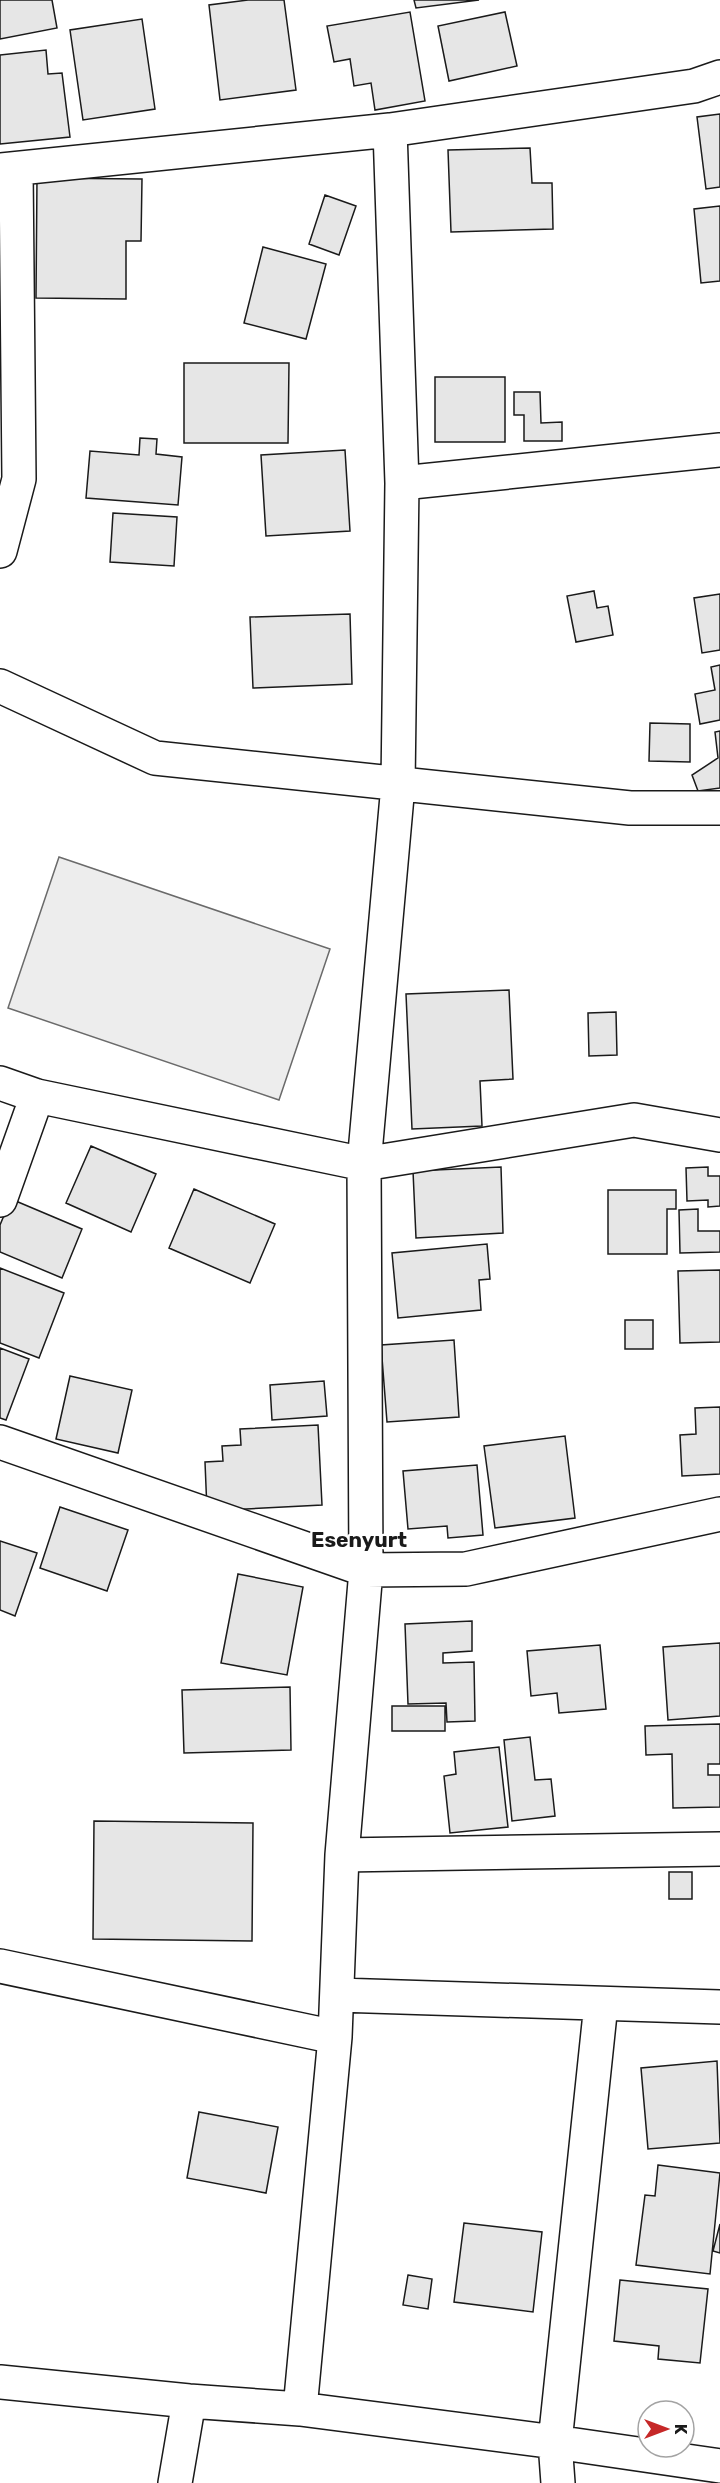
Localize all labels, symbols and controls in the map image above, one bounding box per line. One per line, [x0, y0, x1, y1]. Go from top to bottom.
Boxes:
district label: Esenyurt [311, 1527, 407, 1552]
north arrow [636, 2399, 696, 2459]
text: K [671, 2424, 690, 2435]

